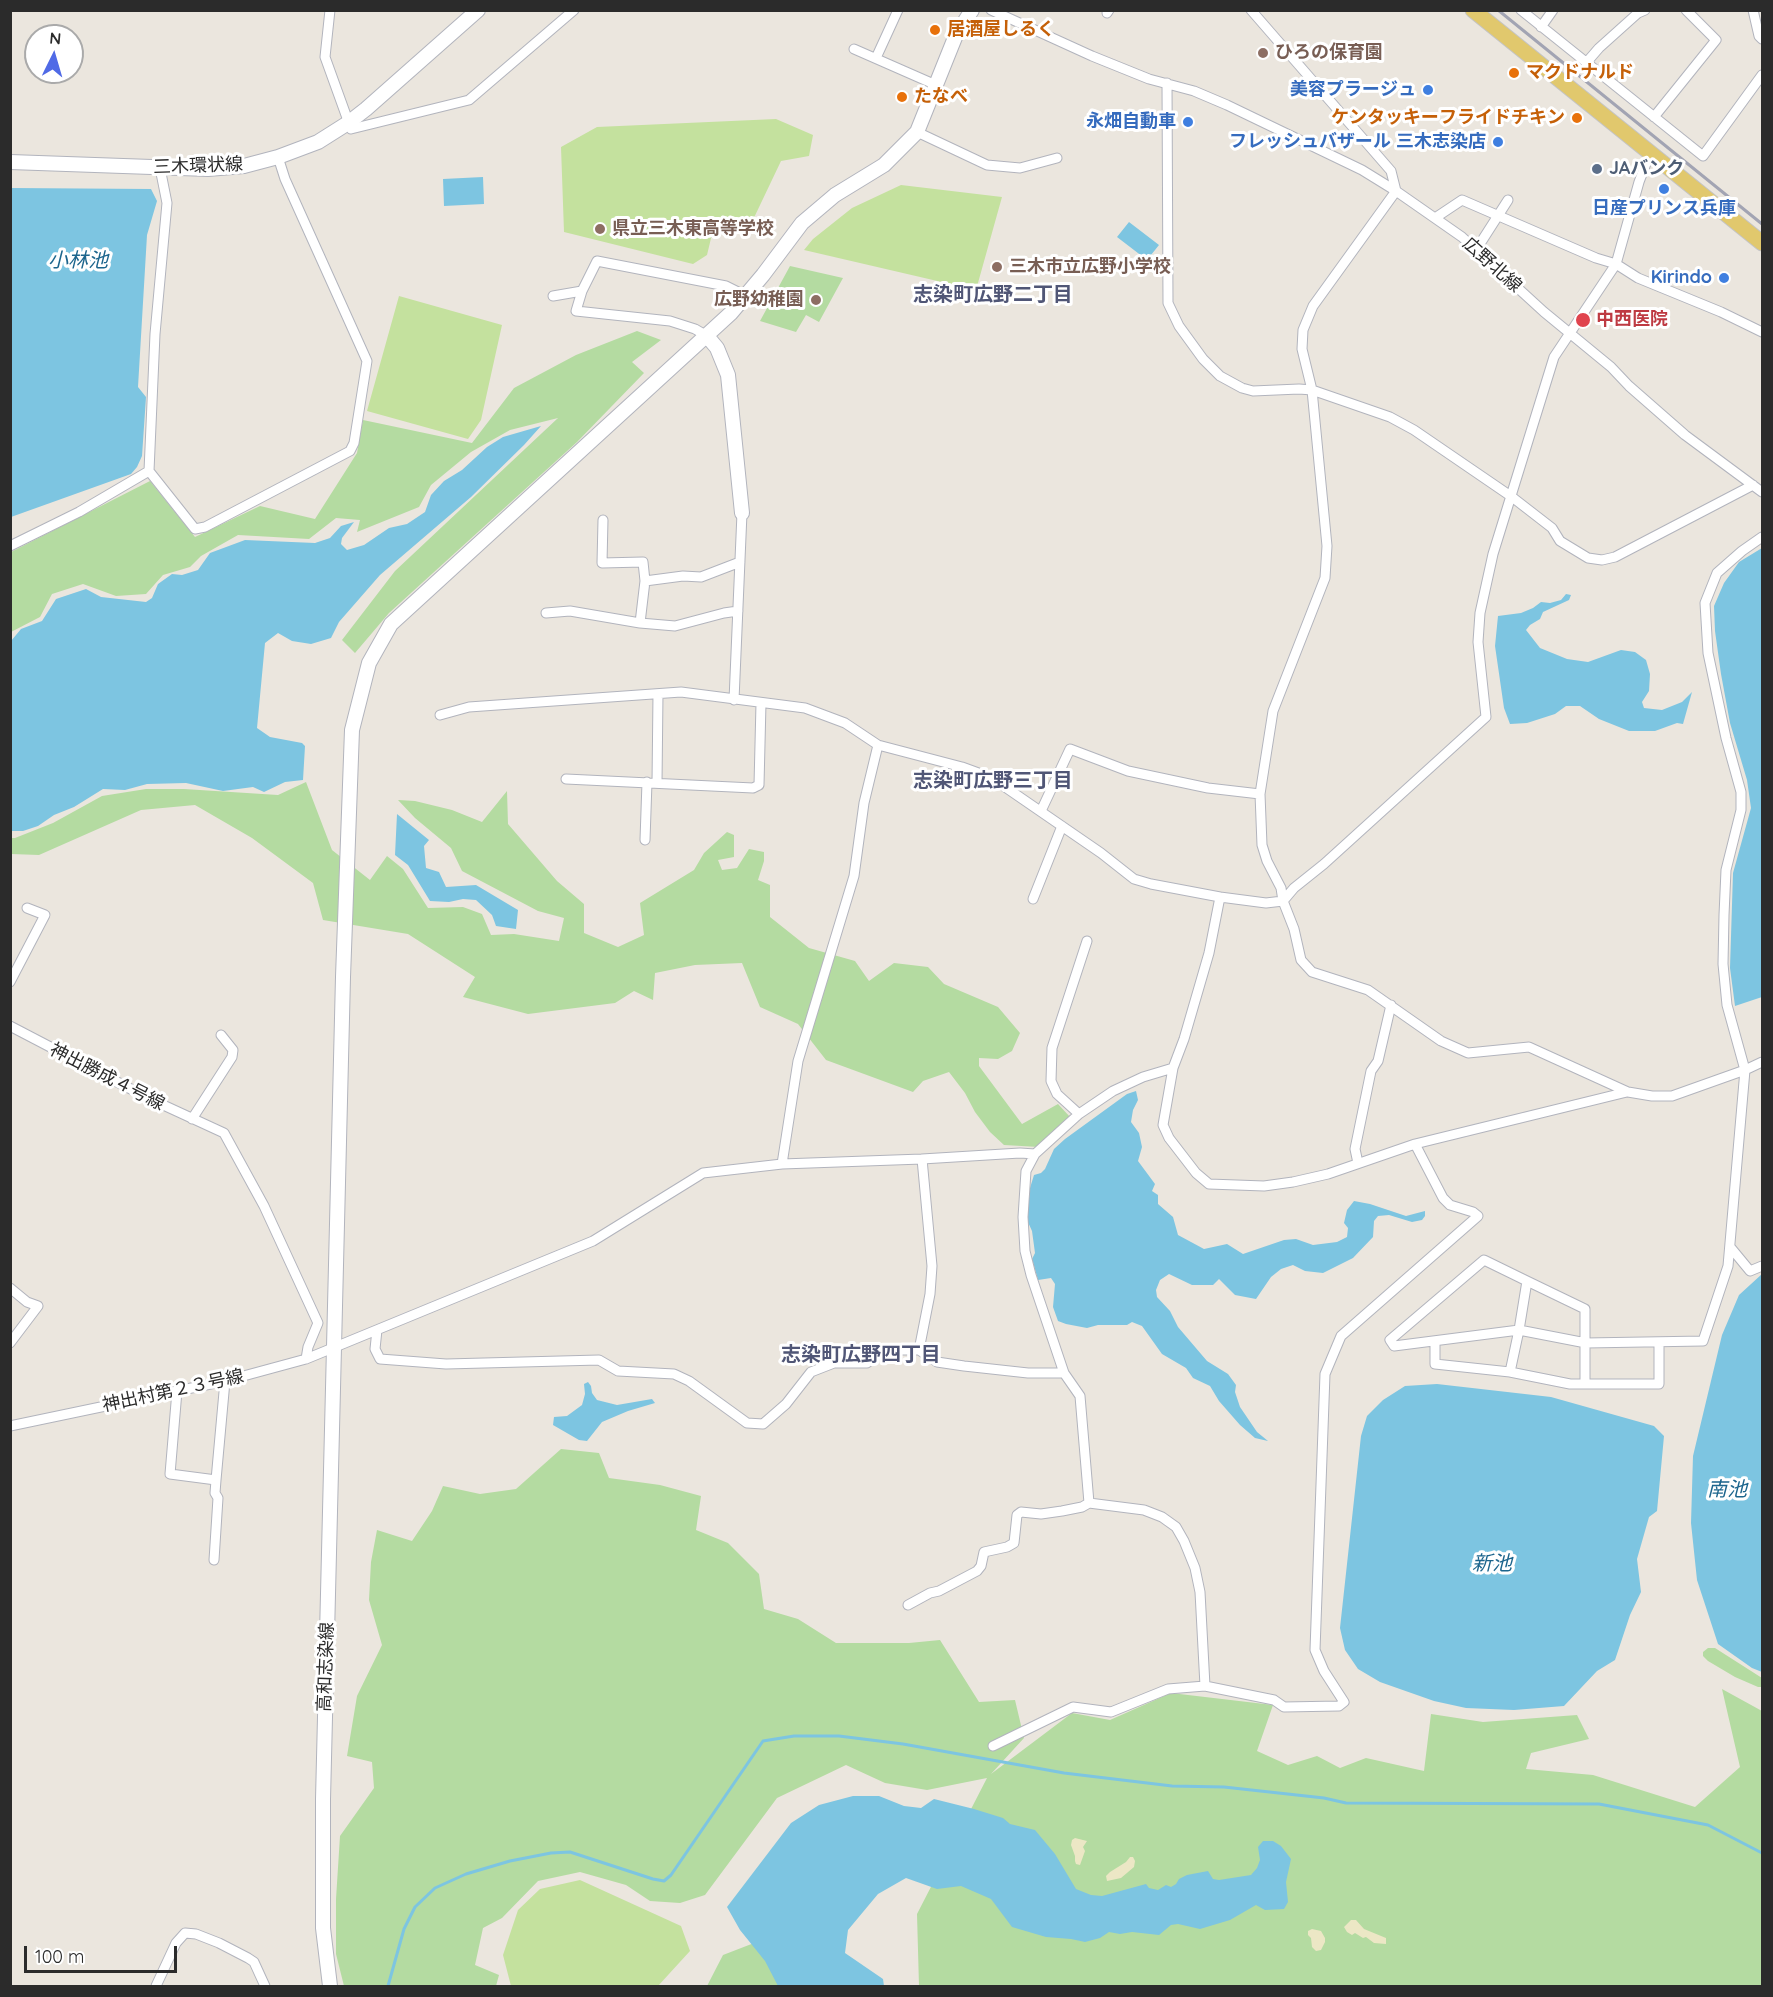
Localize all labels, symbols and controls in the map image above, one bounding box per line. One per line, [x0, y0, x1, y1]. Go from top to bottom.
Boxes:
place label: 居酒屋しるく [947, 19, 1055, 41]
marker: 居酒屋しるく [928, 23, 942, 37]
north arrow [24, 24, 84, 84]
text: N [49, 28, 62, 49]
place label: ひろの保育園 [1275, 42, 1383, 64]
marker: ひろの保育園 [1256, 46, 1270, 60]
place label: マクドナルド [1526, 62, 1634, 84]
marker: マクドナルド [1507, 66, 1521, 80]
place label: 美容プラージュ [1290, 79, 1416, 101]
marker: 美容プラージュ [1421, 83, 1435, 97]
place label: たなべ [914, 86, 968, 108]
marker: たなべ [895, 90, 909, 104]
place label: ケンタッキーフライドチキン [1331, 107, 1565, 129]
place label: 永畑自動車 [1086, 111, 1176, 133]
marker: ケンタッキーフライドチキン [1570, 111, 1584, 125]
marker: 永畑自動車 [1181, 115, 1195, 129]
place label: フレッシュバザール 三木志染店 [1229, 131, 1486, 153]
marker: フレッシュバザール 三木志染店 [1491, 135, 1505, 149]
street label: 三木環状線 [153, 154, 243, 178]
place label: JAバンク [1609, 158, 1684, 180]
marker: JAバンク [1590, 162, 1604, 176]
marker: 日産プリンス兵庫 [1657, 182, 1671, 196]
place label: 日産プリンス兵庫 [1592, 198, 1736, 220]
place label: 県立三木東高等学校 [612, 218, 774, 240]
marker: 県立三木東高等学校 [593, 222, 607, 236]
street label: 広野北線 [1458, 233, 1526, 297]
water label: 小林池 [48, 249, 108, 273]
place label: 三木市立広野小学校 [1009, 256, 1171, 278]
marker: 三木市立広野小学校 [990, 260, 1004, 274]
place label: Kirindo [1651, 267, 1712, 289]
marker: Kirindo [1717, 271, 1731, 285]
district label: 志染町広野二丁目 [913, 283, 1073, 307]
place label: 広野幼稚園 [714, 289, 804, 311]
marker: 広野幼稚園 [809, 293, 823, 307]
place label: 中西医院 [1596, 309, 1668, 331]
marker: 中西医院 [1574, 311, 1592, 329]
district label: 志染町広野三丁目 [913, 769, 1073, 793]
street label: 神出勝成４号線 [46, 1039, 168, 1115]
district label: 志染町広野四丁目 [781, 1343, 941, 1367]
street label: 神出村第２３号線 [100, 1365, 246, 1417]
water label: 南池 [1707, 1478, 1747, 1502]
water label: 新池 [1472, 1552, 1512, 1576]
street label: 高和志染線 [314, 1622, 338, 1712]
scale bar [27, 1934, 180, 1972]
text: 100 m [35, 1945, 84, 1968]

